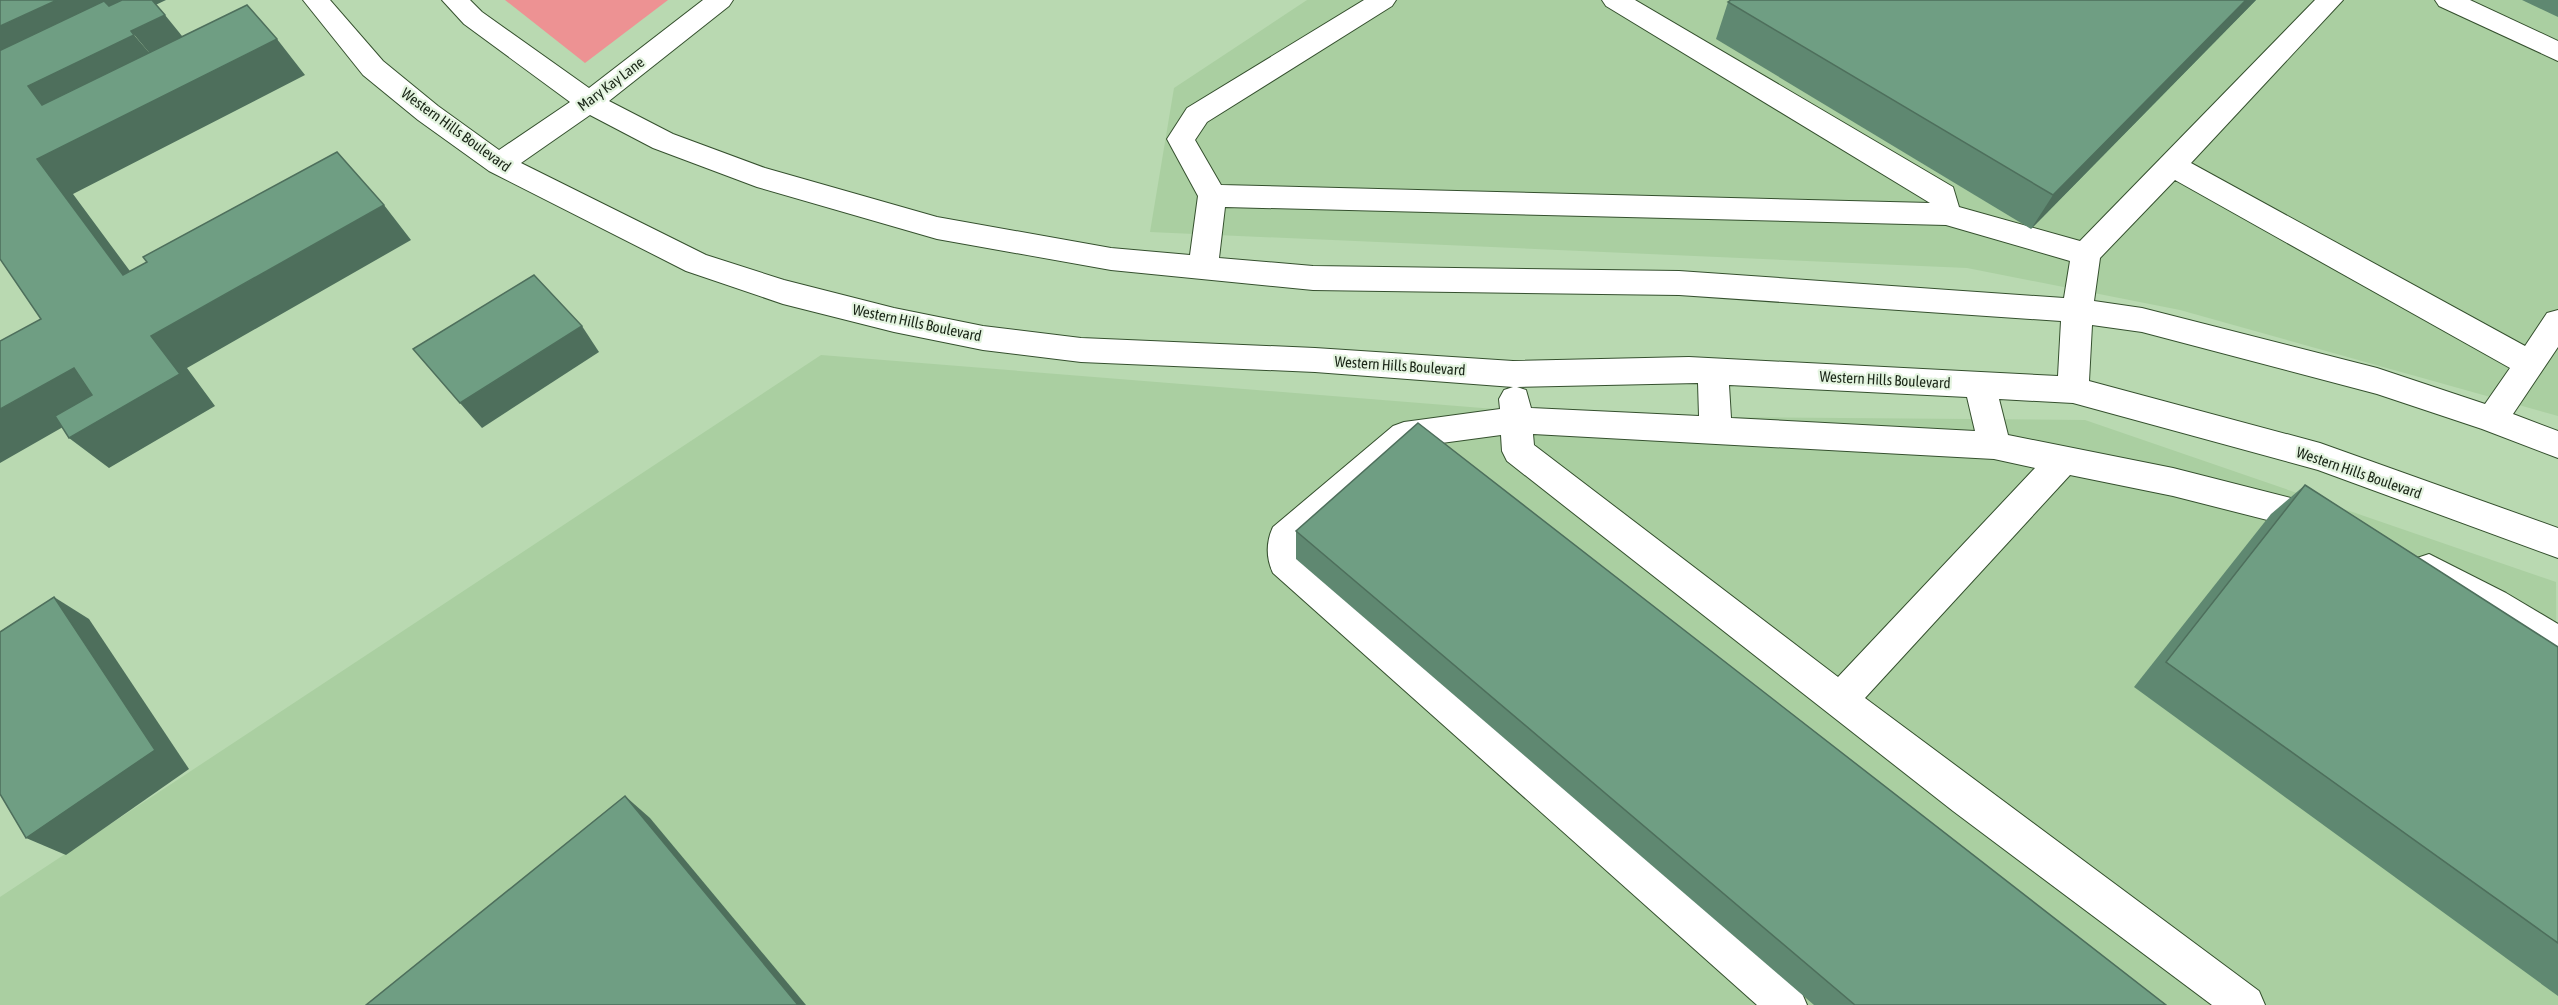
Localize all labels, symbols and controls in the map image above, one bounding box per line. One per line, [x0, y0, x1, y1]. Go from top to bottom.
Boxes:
street label: Mary Kay Lane [574, 53, 647, 114]
street label: Western Hills Boulevard [398, 84, 514, 175]
street label: Western Hills Boulevard [851, 301, 983, 344]
street label: Western Hills Boulevard [1334, 352, 1466, 379]
street label: Western Hills Boulevard [1819, 368, 1951, 391]
street label: Western Hills Boulevard [2294, 443, 2424, 502]

